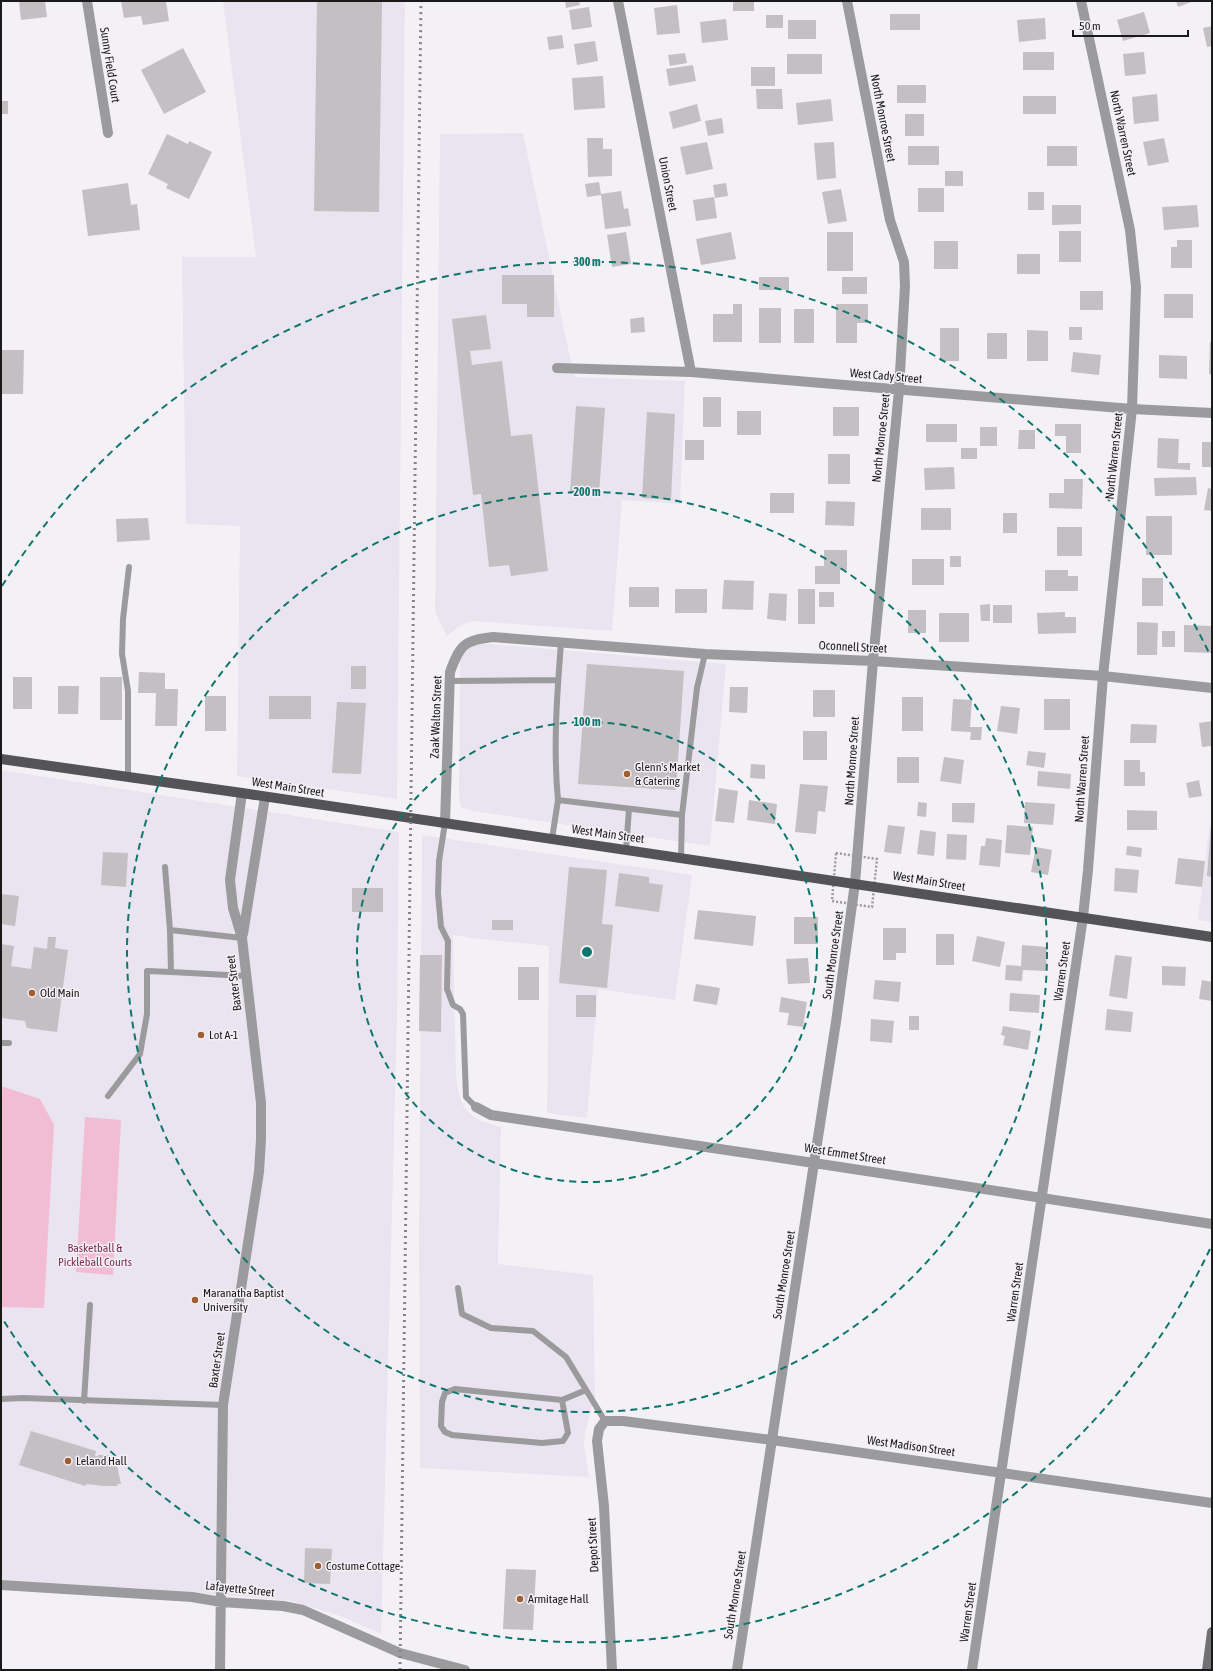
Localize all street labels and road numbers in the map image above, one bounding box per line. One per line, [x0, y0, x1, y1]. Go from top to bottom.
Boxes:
street label: Sunny Field Court [97, 26, 123, 104]
street label: North Monroe Street [868, 73, 898, 164]
street label: North Warren Street [1107, 89, 1139, 178]
street label: Union Street [656, 156, 680, 213]
street label: West Cady Street [849, 366, 923, 386]
street label: North Monroe Street [869, 392, 893, 483]
street label: North Warren Street [1102, 411, 1126, 500]
street label: Oconnell Street [818, 638, 888, 656]
street label: Zaak Walton Street [428, 675, 444, 759]
street label: North Monroe Street [842, 716, 862, 806]
street label: North Warren Street [1072, 734, 1092, 823]
street label: West Main Street [251, 774, 326, 800]
street label: West Main Street [571, 822, 646, 846]
street label: West Main Street [892, 868, 967, 894]
street label: South Monroe Street [820, 909, 846, 1000]
street label: Warren Street [1051, 940, 1073, 1002]
street label: Baxter Street [224, 954, 244, 1012]
street label: West Emmet Street [803, 1141, 887, 1167]
street label: South Monroe Street [770, 1229, 798, 1320]
street label: Warren Street [1004, 1261, 1026, 1323]
street label: Baxter Street [206, 1331, 228, 1389]
street label: West Madison Street [866, 1433, 957, 1459]
street label: Depot Street [585, 1517, 601, 1573]
street label: South Monroe Street [721, 1549, 749, 1640]
street label: Lafayette Street [205, 1578, 276, 1600]
street label: Warren Street [957, 1581, 979, 1643]

